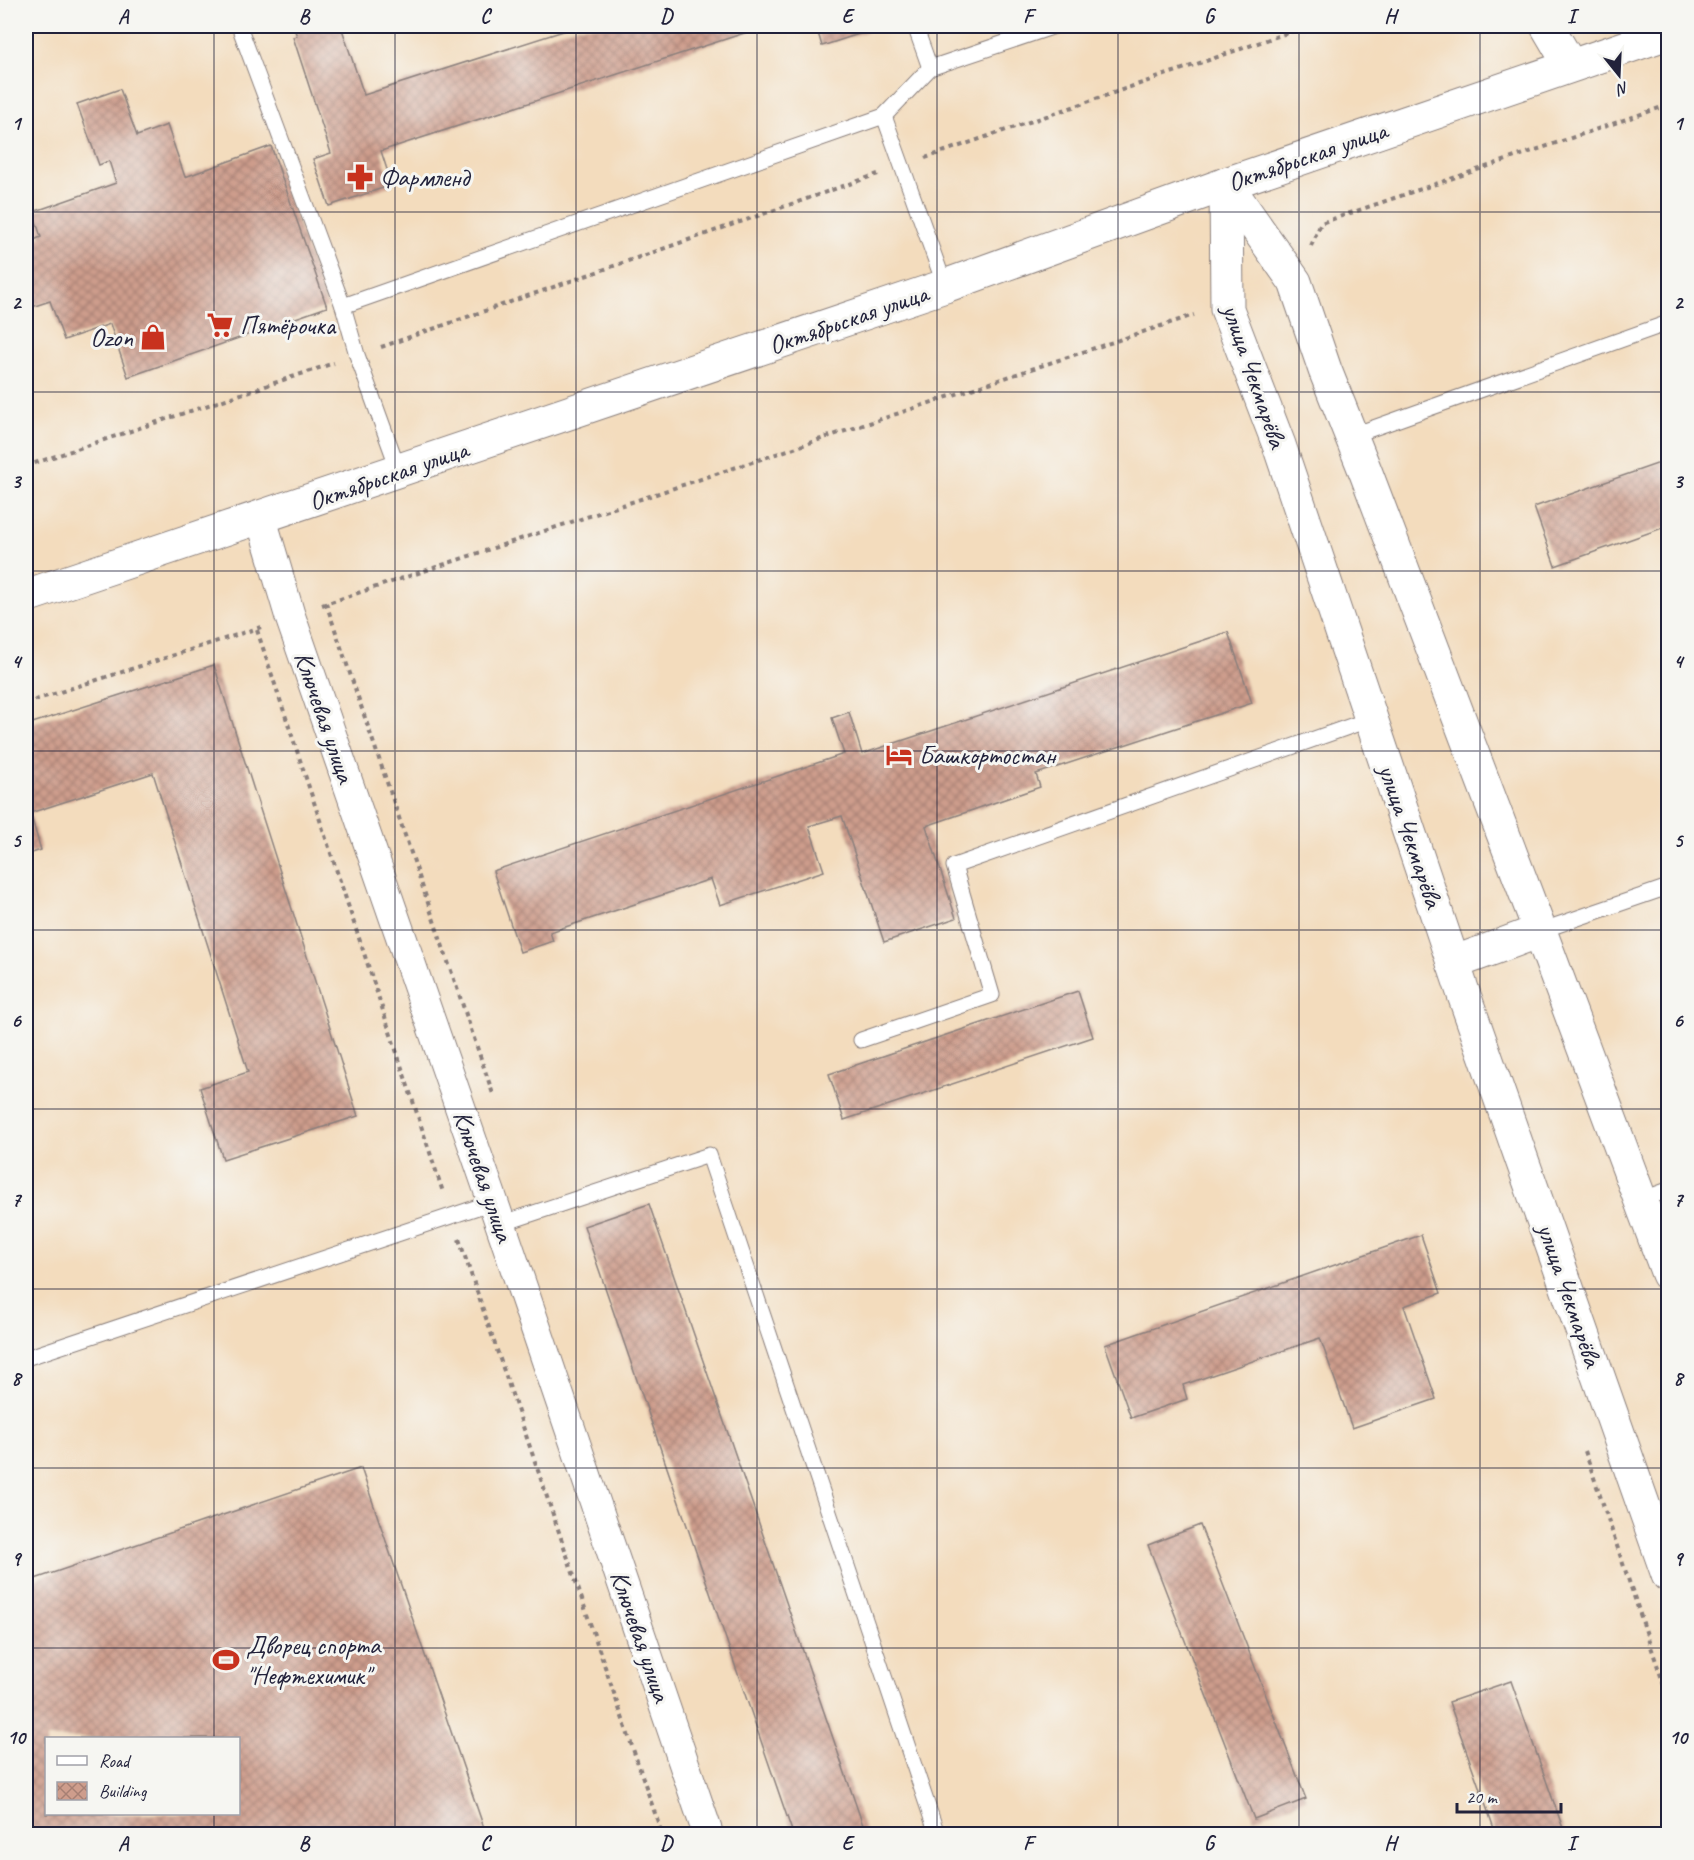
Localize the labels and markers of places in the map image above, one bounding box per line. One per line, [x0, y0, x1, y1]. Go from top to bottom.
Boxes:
place label: Фармленд [380, 161, 472, 194]
pharmacy icon: Фармленд [345, 162, 375, 192]
place label: Пятёрочка [240, 309, 337, 342]
supermarket icon: Пятёрочка [205, 310, 235, 340]
place label: Ozon [90, 321, 133, 354]
shop icon: Ozon [138, 322, 168, 352]
place label: Башкортостан [919, 739, 1057, 772]
hotel icon: Башкортостан [884, 740, 914, 770]
place label: Дворец спорта "Нефтехимик" [246, 1629, 382, 1692]
sports icon: Дворец спорта "Нефтехимик" [211, 1645, 241, 1675]

